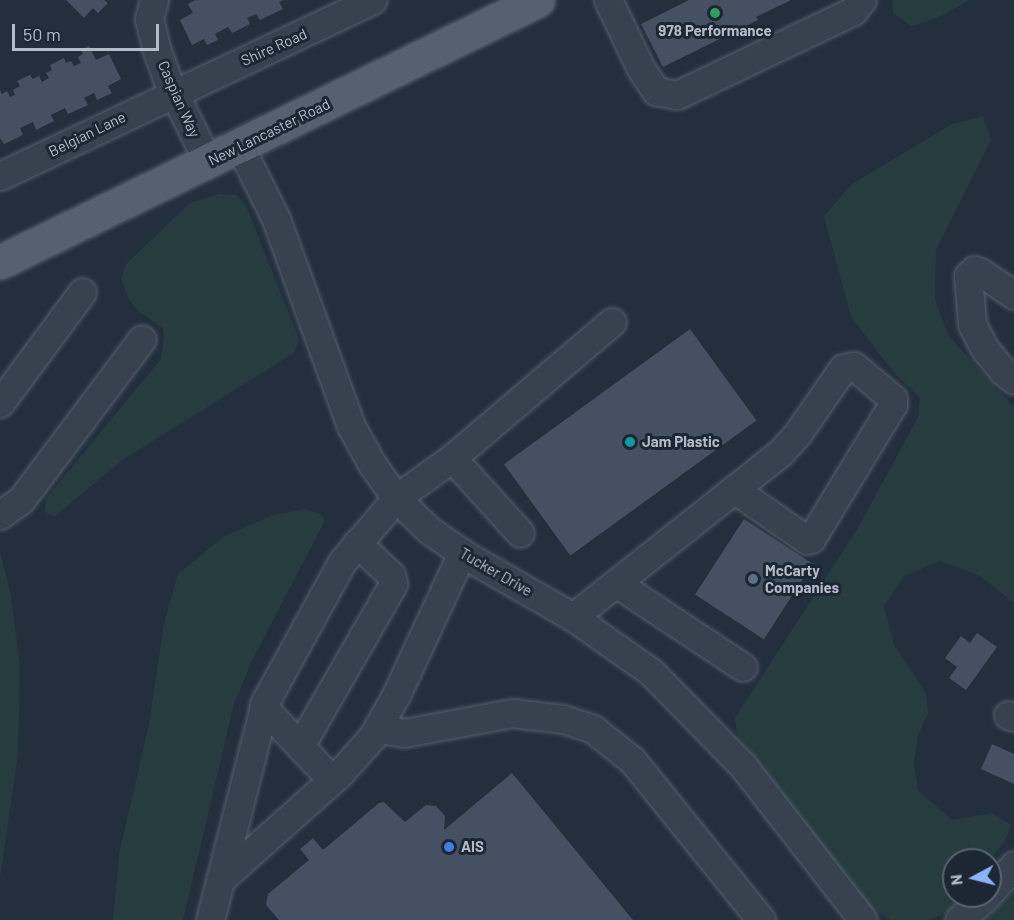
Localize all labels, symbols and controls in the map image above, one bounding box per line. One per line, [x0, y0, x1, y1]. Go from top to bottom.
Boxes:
marker: 978 Performance [708, 6, 722, 20]
scale bar [15, 12, 162, 50]
place label: 978 Performance [658, 22, 772, 40]
text: 50 m [23, 23, 61, 45]
street label: Shire Road [238, 24, 310, 70]
street label: Caspian Way [154, 58, 204, 140]
street label: New Lancaster Road [205, 95, 333, 169]
street label: Belgian Lane [45, 108, 129, 160]
place label: Jam Plastic [642, 433, 720, 451]
marker: Jam Plastic [623, 435, 637, 449]
street label: Tucker Drive [456, 544, 536, 600]
place label: McCarty Companies [765, 561, 839, 596]
marker: McCarty Companies [746, 572, 760, 586]
place label: AIS [461, 838, 484, 856]
marker: AIS [442, 840, 456, 854]
north arrow [942, 848, 1002, 908]
text: N [946, 874, 966, 886]

